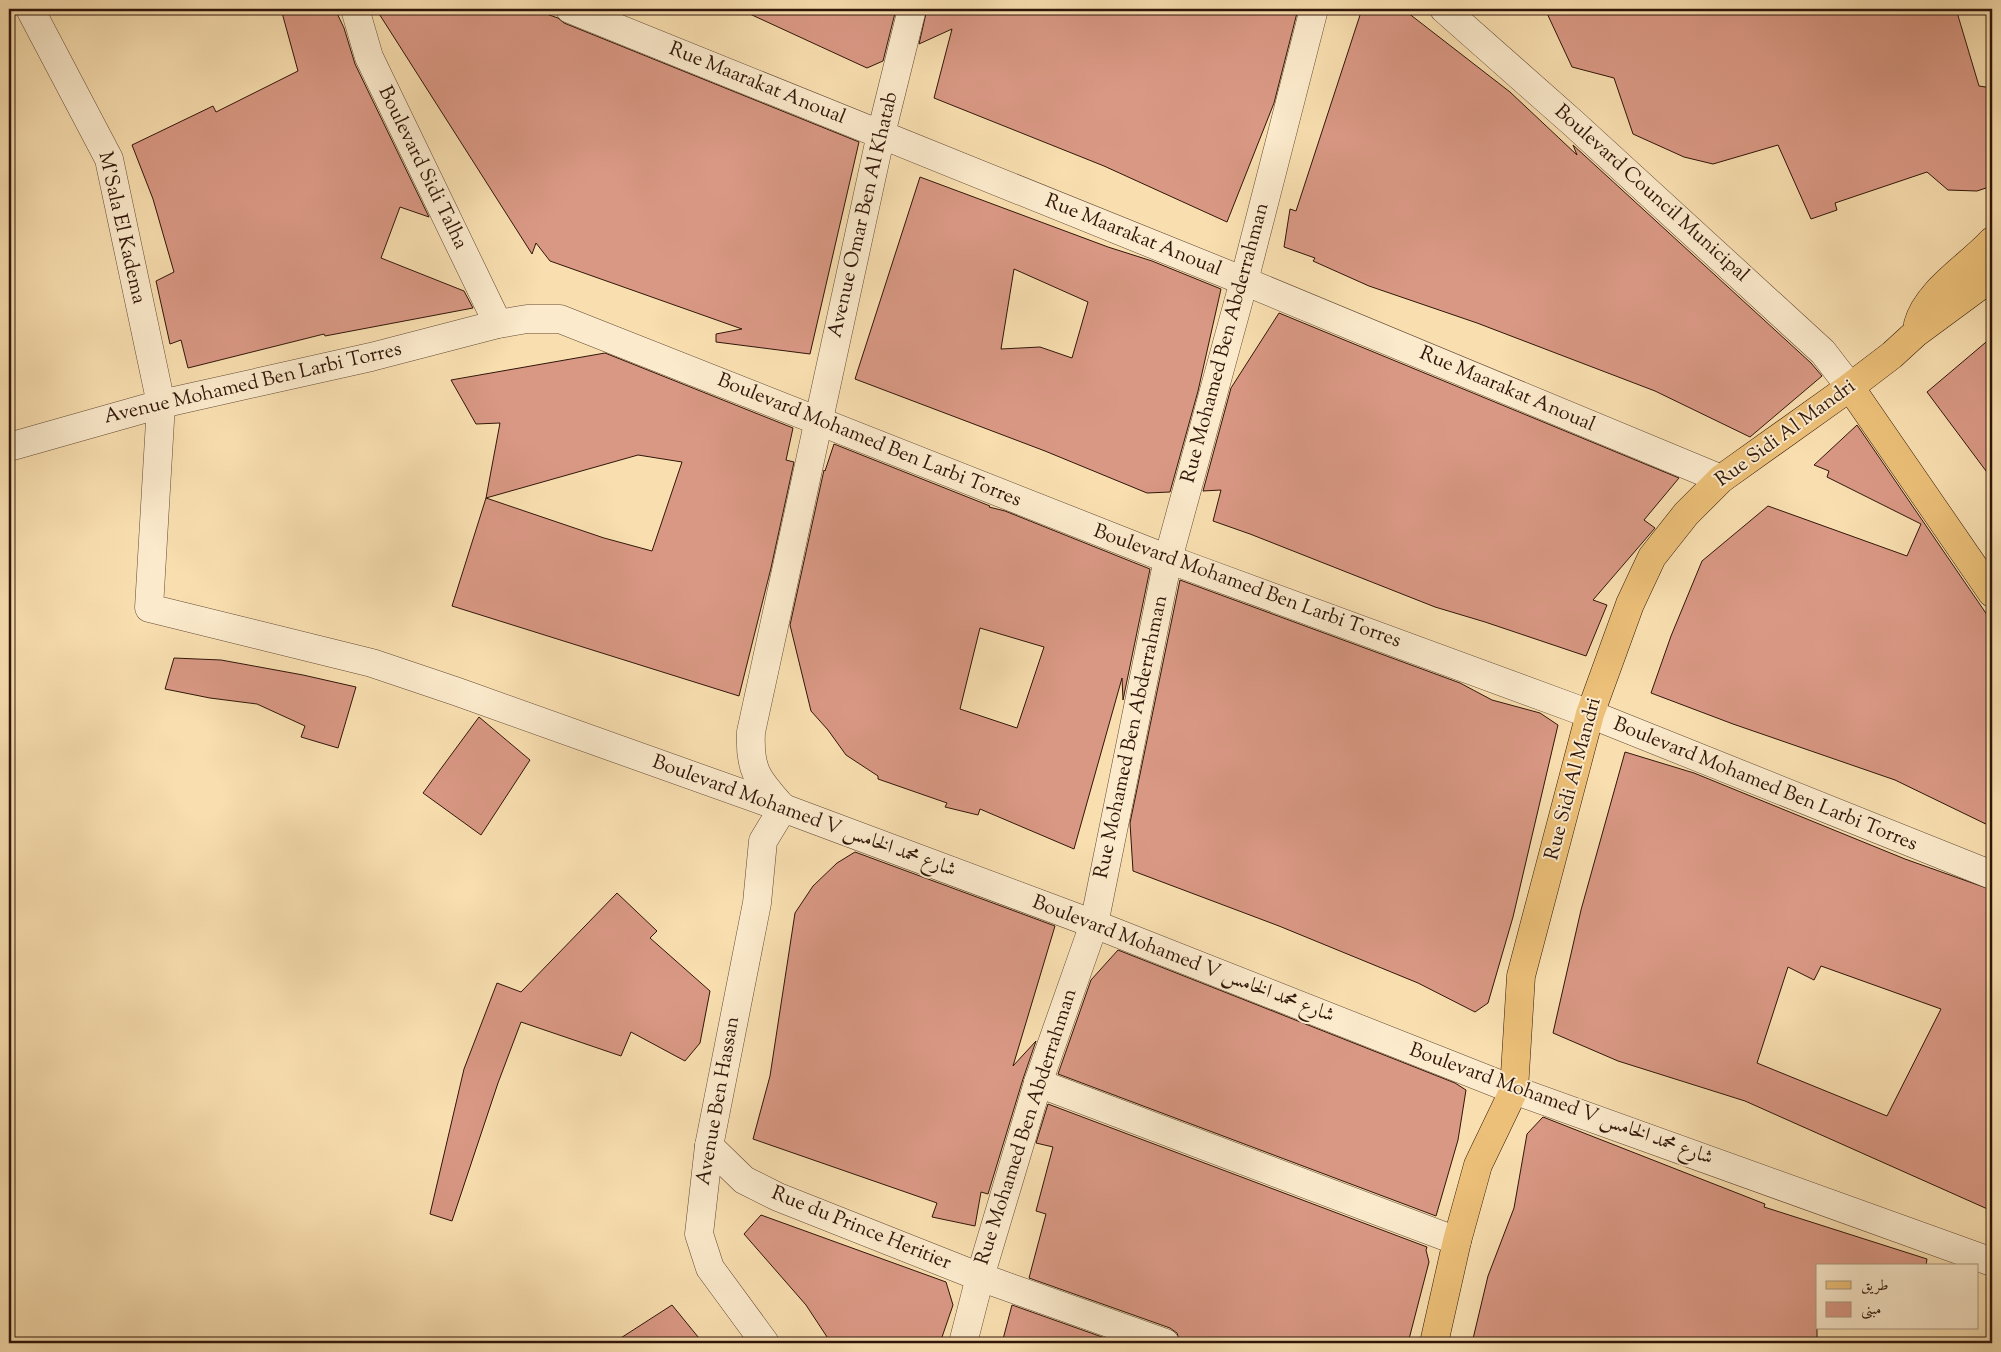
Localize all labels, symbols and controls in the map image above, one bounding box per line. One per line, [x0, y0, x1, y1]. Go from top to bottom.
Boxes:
street label: Rue Maarakat Anoual [664, 35, 850, 133]
street label: Boulevard Sidi Talha [370, 81, 474, 255]
street label: Avenue Omar Ben Al Khatab [822, 89, 906, 341]
street label: Boulevard Council Municipal [1547, 98, 1755, 290]
street label: M’Sala El Kadema [89, 149, 153, 307]
street label: Rue Maarakat Anoual [1040, 187, 1226, 285]
street label: Rue Mohamed Ben Abderrahman [1175, 200, 1277, 486]
street label: Avenue Mohamed Ben Larbi Torres [101, 336, 405, 432]
street label: Rue Maarakat Anoual [1415, 340, 1600, 440]
street label: Boulevard Mohamed Ben Larbi Torres [713, 367, 1026, 515]
street label: Rue Sidi Al Mandri [1710, 373, 1862, 495]
street label: Boulevard Mohamed Ben Larbi Torres [1089, 518, 1405, 656]
street label: Rue Mohamed Ben Abderrahman [1088, 593, 1176, 881]
street label: Rue Sidi Al Mandri [1538, 694, 1610, 864]
street label: Boulevard Mohamed Ben Larbi Torres [1609, 711, 1922, 859]
street label: Boulevard Mohamed V شارع محمد الخامس [648, 748, 960, 887]
street label: Boulevard Mohamed V شارع محمد الخامس [1027, 889, 1338, 1032]
street label: Rue Mohamed Ben Abderrahman [969, 985, 1085, 1269]
street label: Avenue Ben Hassan [690, 1014, 748, 1188]
street label: Boulevard Mohamed V شارع محمد الخامس [1405, 1036, 1717, 1175]
street label: Rue du Prince Heritier [767, 1180, 956, 1279]
legend [1816, 1264, 1978, 1330]
text: طريق [1861, 1276, 1888, 1297]
text: مبنى [1861, 1300, 1881, 1321]

